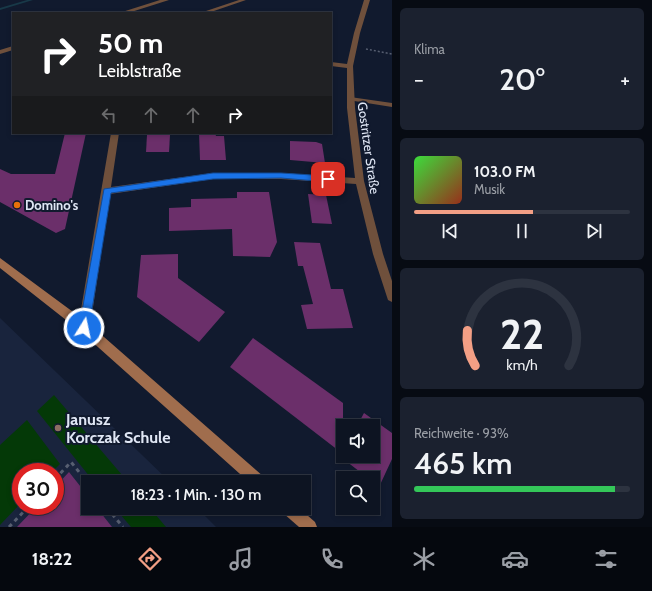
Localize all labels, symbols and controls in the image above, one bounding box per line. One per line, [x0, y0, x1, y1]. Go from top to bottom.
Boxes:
text: 50 m [98, 26, 163, 60]
icon: right [32, 28, 84, 80]
text: Klima [414, 41, 445, 57]
text: Leiblstraße [98, 60, 181, 82]
text: 20° [499, 61, 545, 98]
text: − [414, 66, 424, 93]
text: + [620, 66, 630, 93]
street label: Gostritzer Straße [355, 101, 383, 195]
icon: left [98, 104, 120, 126]
icon: ahead [140, 104, 162, 126]
icon: ahead [182, 104, 204, 126]
icon: right [224, 104, 246, 126]
pin [311, 162, 345, 196]
text: 103.0 FM [474, 163, 536, 181]
icon: arrive [317, 168, 339, 190]
text: Musik [474, 181, 505, 197]
place label: Domino's [25, 197, 79, 213]
marker: Domino's [12, 200, 22, 210]
icon: previous [439, 220, 461, 242]
icon: pause [511, 220, 533, 242]
icon: next [583, 220, 605, 242]
position arrow [63, 307, 105, 349]
text: 22 [500, 309, 544, 359]
text: km/h [506, 356, 538, 374]
place label: Janusz Korczak Schule [65, 410, 170, 447]
map controls [336, 419, 380, 515]
button: sound [336, 419, 380, 463]
marker: Janusz Korczak Schule [53, 423, 63, 433]
text: Reichweite · 93% [414, 425, 509, 441]
text: 465 km [414, 445, 512, 482]
speed limit sign: 30 [12, 463, 64, 515]
button: search [336, 471, 380, 515]
text: 18:23 · 1 Min. · 130 m [131, 486, 261, 504]
icon: directions [136, 545, 164, 573]
icon: music [227, 545, 255, 573]
icon: phone [318, 545, 346, 573]
icon: climate [410, 545, 438, 573]
icon: car [501, 545, 529, 573]
icon: filters [592, 545, 620, 573]
text: 18:22 [32, 548, 72, 570]

